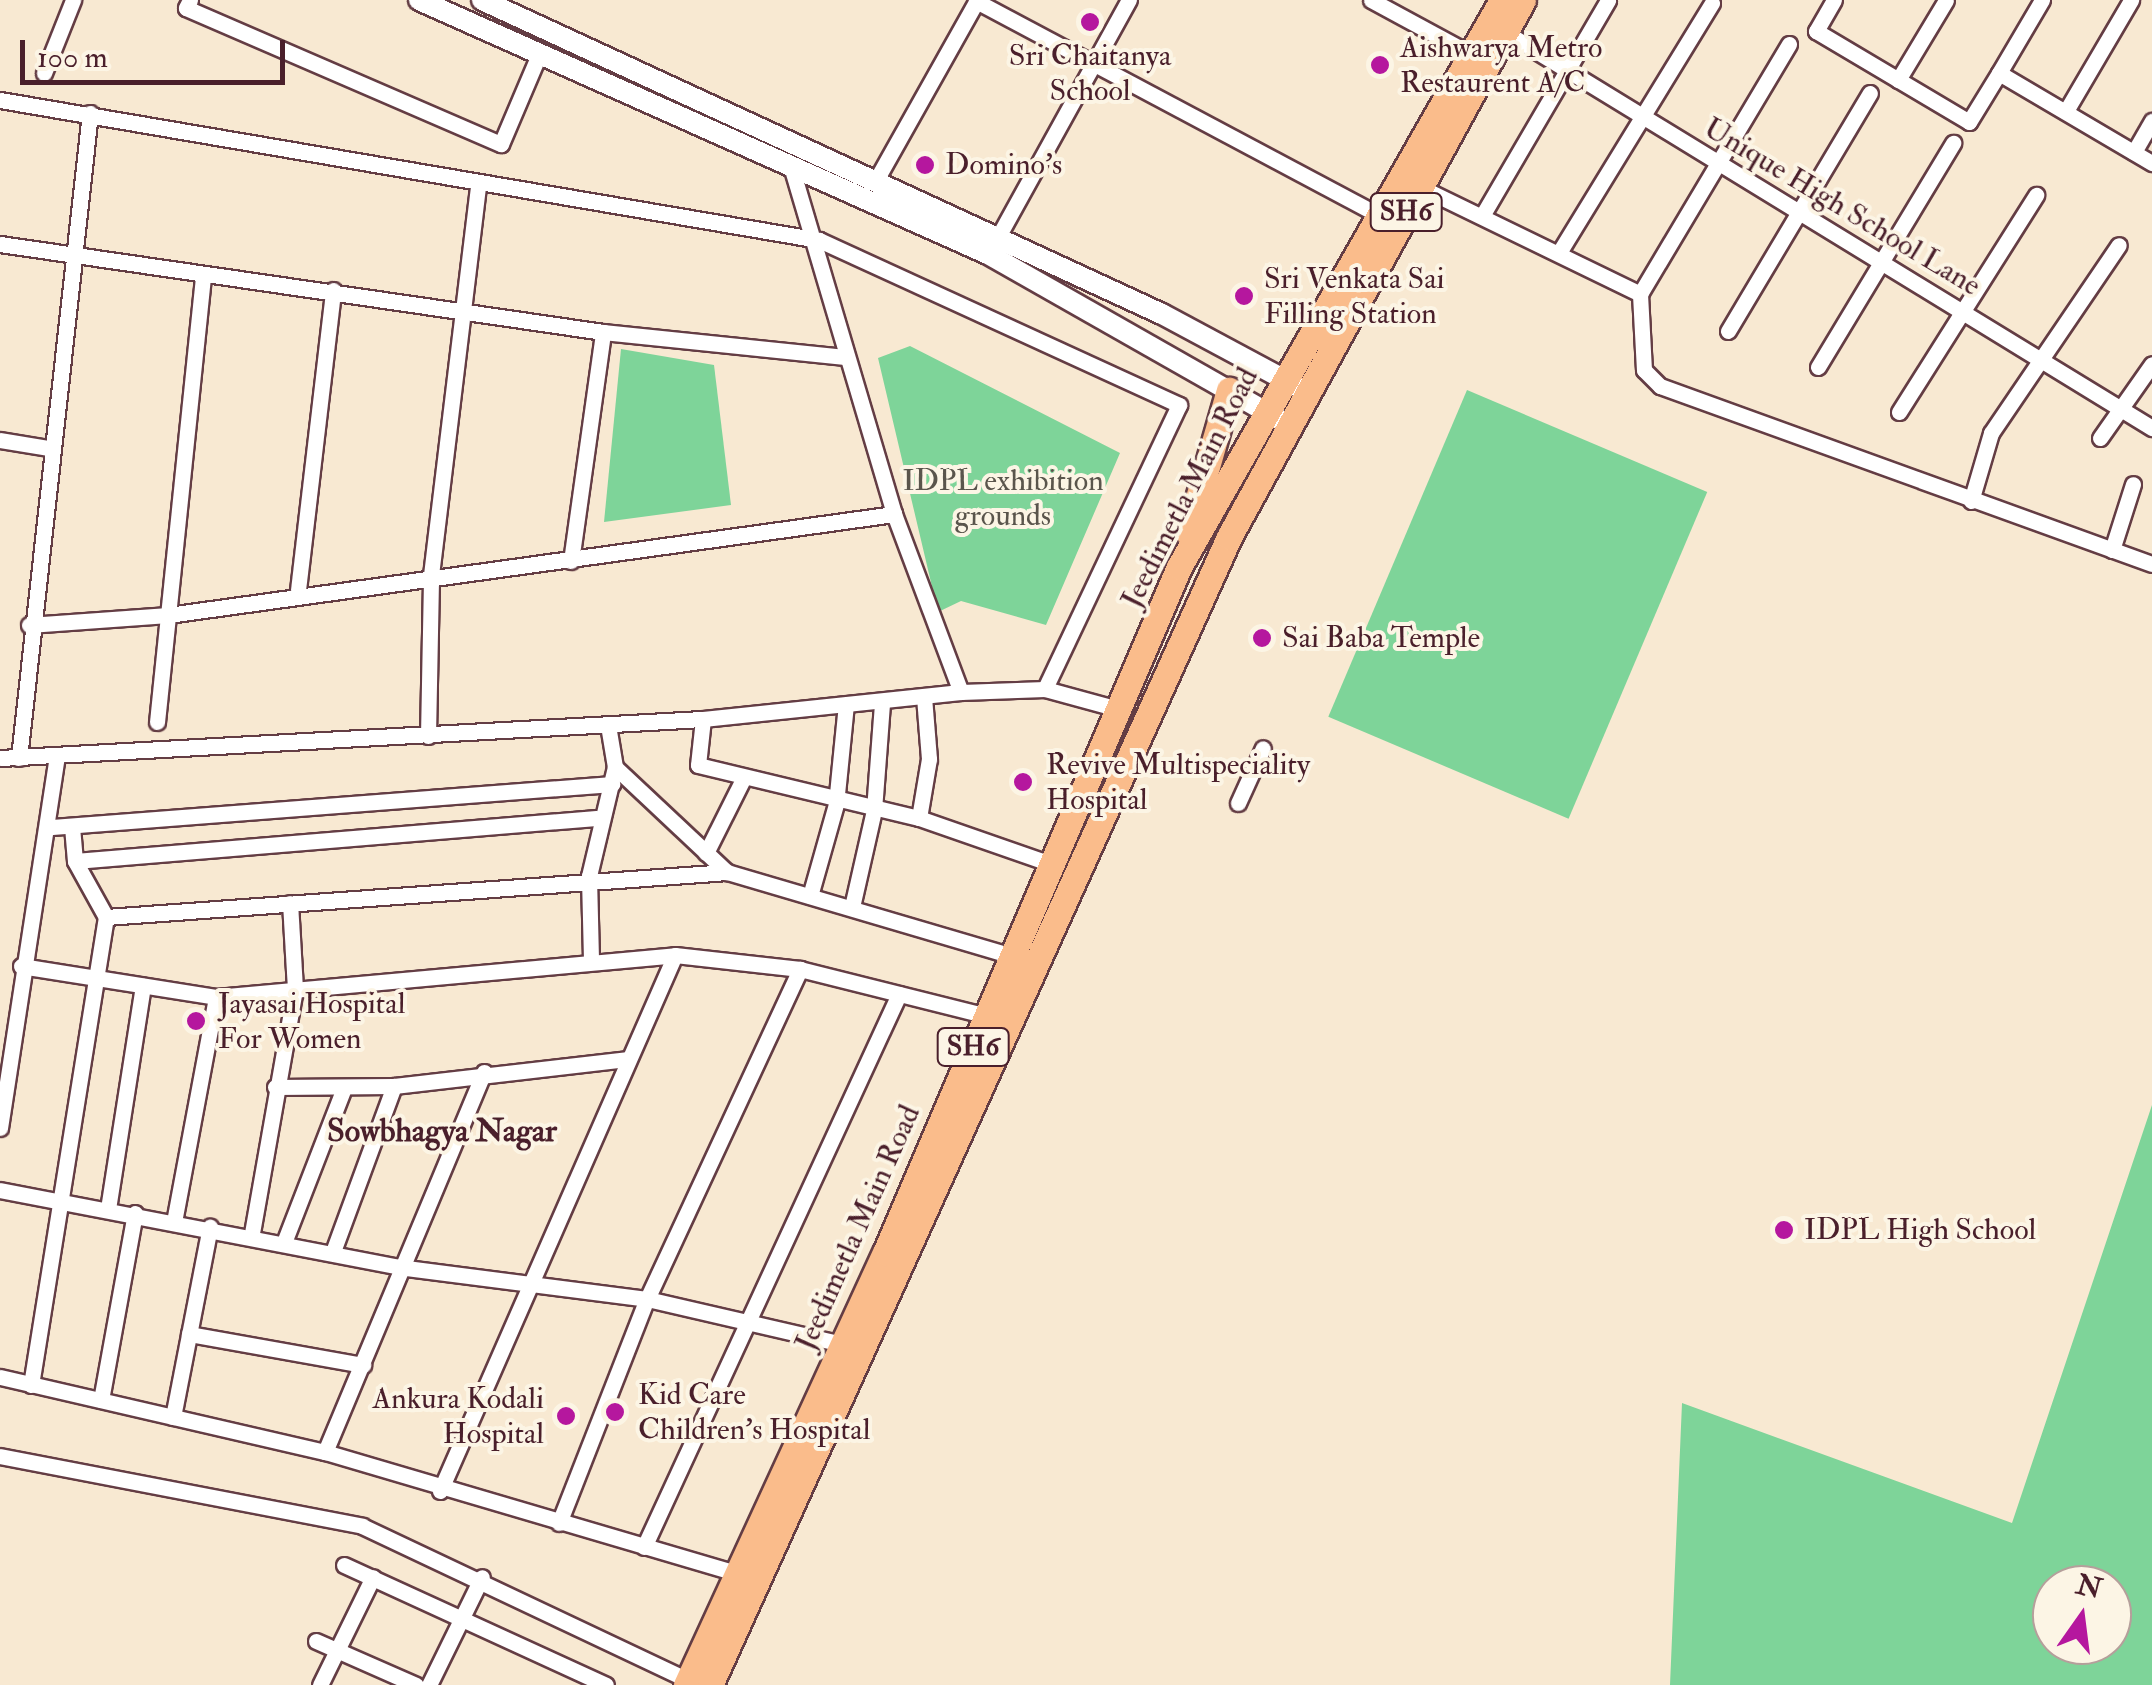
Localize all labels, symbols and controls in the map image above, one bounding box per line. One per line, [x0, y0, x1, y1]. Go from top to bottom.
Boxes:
marker: Sri Chaitanya School [1079, 11, 1101, 33]
scale bar [25, 20, 290, 82]
place label: Aishwarya Metro Restaurent A/C [1400, 30, 1603, 100]
place label: Sri Chaitanya School [1009, 38, 1171, 108]
text: 100 m [37, 39, 108, 76]
marker: Aishwarya Metro Restaurent A/C [1369, 54, 1391, 76]
street label: Unique High School Lane [1697, 110, 1987, 304]
place label: Domino's [945, 147, 1062, 183]
marker: Domino's [914, 154, 936, 176]
road number: SH6 [1368, 189, 1444, 235]
place label: Sri Venkata Sai Filling Station [1264, 261, 1445, 332]
marker: Sri Venkata Sai Filling Station [1233, 285, 1255, 307]
street label: Jeedimetla Main Road [1114, 362, 1266, 614]
park label: IDPL exhibition grounds [902, 463, 1104, 534]
place label: Sai Baba Temple [1282, 620, 1480, 656]
marker: Sai Baba Temple [1251, 627, 1273, 649]
place label: Revive Multispeciality Hospital [1046, 747, 1310, 818]
marker: Revive Multispeciality Hospital [1010, 769, 1036, 795]
place label: Jayasai Hospital For Women [218, 986, 405, 1056]
marker: Jayasai Hospital For Women [183, 1008, 209, 1034]
road number: SH6 [936, 1024, 1010, 1070]
street label: Jeedimetla Main Road [788, 1100, 928, 1356]
district label: Sowbhagya Nagar [327, 1112, 557, 1150]
place label: IDPL High School [1804, 1212, 2036, 1248]
marker: IDPL High School [1773, 1219, 1795, 1241]
place label: Kid Care Children's Hospital [638, 1377, 870, 1448]
place label: Ankura Kodali Hospital [372, 1381, 544, 1452]
marker: Kid Care Children's Hospital [602, 1399, 628, 1425]
marker: Ankura Kodali Hospital [553, 1403, 579, 1429]
north arrow [2032, 1565, 2132, 1665]
text: N [2072, 1567, 2105, 1607]

